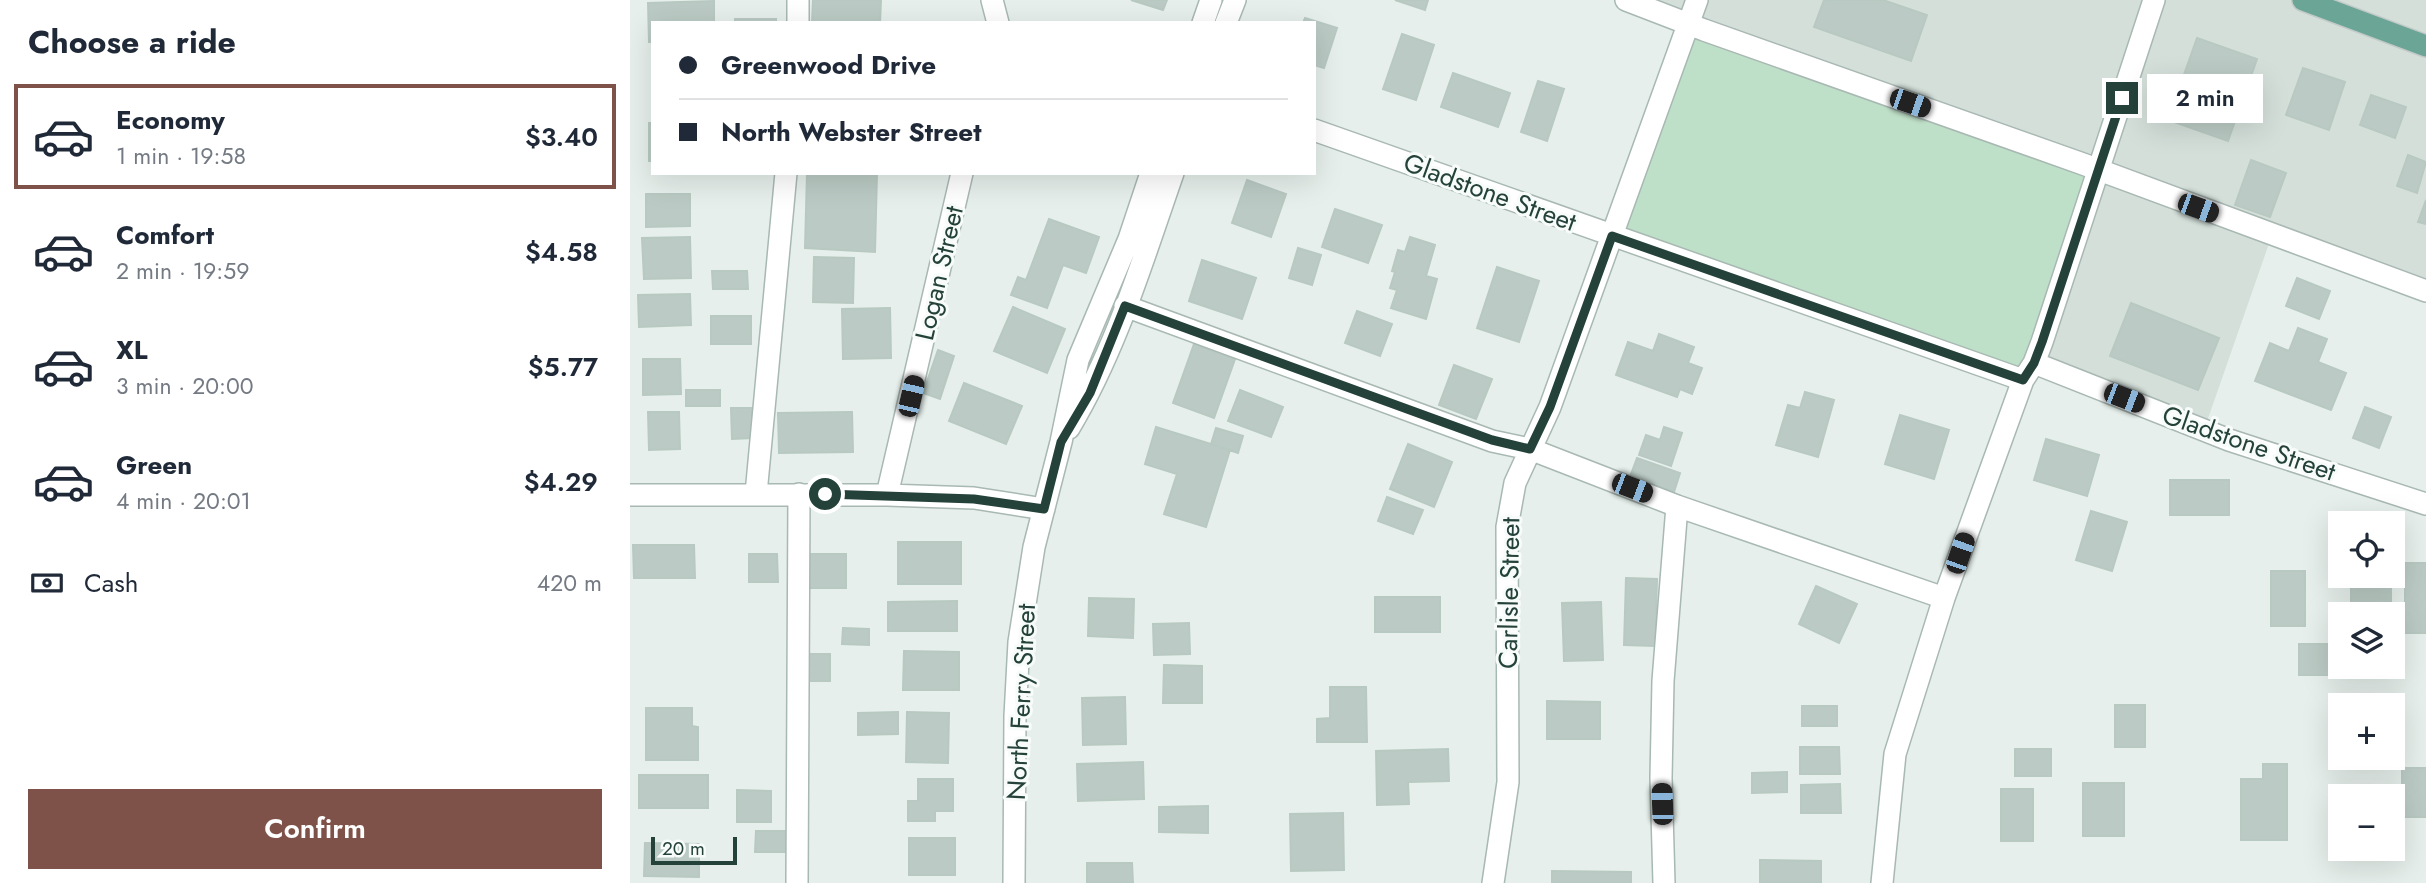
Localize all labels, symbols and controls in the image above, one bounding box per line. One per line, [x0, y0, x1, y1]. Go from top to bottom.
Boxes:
text: Choose a ride [28, 19, 236, 65]
text: Greenwood Drive [721, 46, 936, 84]
callout: 2 min [2146, 74, 2262, 122]
text: 2 min [2175, 81, 2235, 115]
route end [2106, 82, 2138, 114]
car [1887, 86, 1934, 120]
text: Economy [116, 101, 225, 139]
icon: car [32, 105, 95, 168]
text: North Webster Street [721, 113, 981, 151]
text: $3.40 [525, 118, 598, 156]
text: 1 min · 19:58 [116, 139, 246, 173]
street label: Gladstone Street [1398, 143, 1582, 241]
car [2175, 191, 2222, 225]
street label: Logan Street [905, 201, 973, 344]
text: Comfort [116, 216, 214, 254]
icon: car [32, 220, 95, 283]
text: $4.58 [525, 233, 598, 271]
text: 2 min · 19:59 [116, 254, 249, 288]
text: XL [116, 331, 148, 369]
icon: car [32, 335, 95, 398]
text: $5.77 [528, 348, 598, 386]
text: 3 min · 20:00 [116, 369, 254, 403]
car [897, 373, 926, 419]
car [2101, 381, 2148, 415]
street label: Gladstone Street [2157, 396, 2342, 491]
text: Green [116, 446, 192, 484]
icon: car [32, 450, 95, 513]
text: $4.29 [524, 463, 598, 501]
car [1609, 471, 1656, 505]
route start [809, 478, 841, 510]
text: 4 min · 20:01 [116, 484, 251, 518]
map controls [2328, 511, 2405, 861]
button: locate [2328, 511, 2405, 588]
street label: Carlisle Street [1489, 516, 1529, 669]
car [1944, 530, 1977, 576]
icon: cash [28, 564, 66, 602]
text: Cash [84, 564, 138, 602]
text: 420 m [537, 566, 602, 600]
street label: North Ferry Street [997, 602, 1045, 801]
button: layers [2328, 602, 2405, 679]
button: + [2328, 693, 2405, 770]
car [1651, 783, 1674, 825]
button: − [2328, 784, 2405, 861]
button: Confirm [28, 789, 602, 869]
scale bar [651, 834, 737, 866]
text: 20 m [662, 835, 705, 862]

